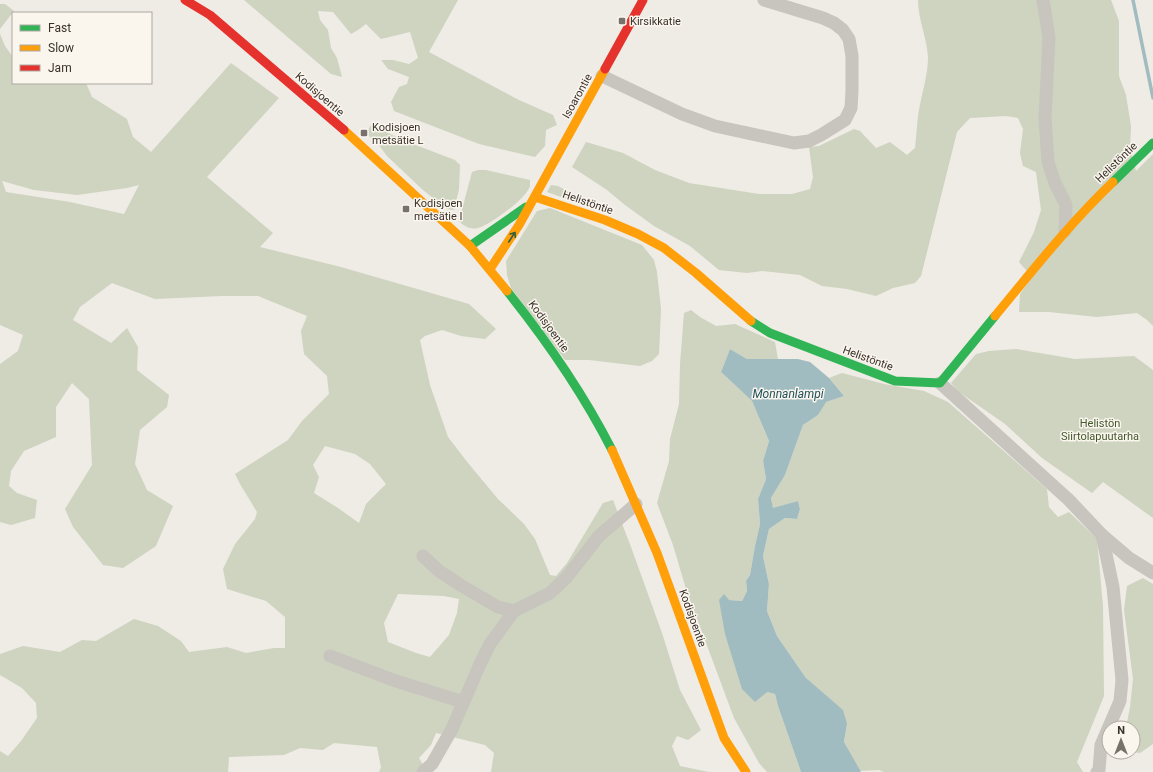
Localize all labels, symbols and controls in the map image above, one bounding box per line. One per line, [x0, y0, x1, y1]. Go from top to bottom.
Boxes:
legend [12, 12, 152, 84]
place label: Kirsikkatie [630, 15, 681, 28]
marker: Kirsikkatie [617, 16, 627, 26]
text: Fast [48, 21, 71, 35]
text: Slow [48, 41, 74, 55]
text: Jam [48, 61, 72, 75]
street label: Kodisjoentie [293, 70, 347, 119]
street label: Isoarontie [560, 72, 595, 121]
place label: Kodisjoen metsätie L [372, 121, 424, 147]
marker: Kodisjoen metsätie L [359, 128, 369, 138]
street label: Helistöntie [1093, 139, 1140, 185]
street label: Helistöntie [561, 188, 615, 217]
place label: Kodisjoen metsätie I [414, 197, 463, 223]
marker: Kodisjoen metsätie I [401, 204, 411, 214]
one-way arrow [508, 231, 516, 243]
street label: Kodisjoentie [526, 298, 572, 355]
street label: Helistöntie [841, 343, 895, 374]
water label: Monnanlampi [752, 387, 824, 401]
park label: Helistön Siirtolapuutarha [1061, 417, 1139, 443]
street label: Kodisjoentie [676, 588, 709, 649]
north arrow [1101, 720, 1141, 760]
text: N [1117, 724, 1125, 737]

